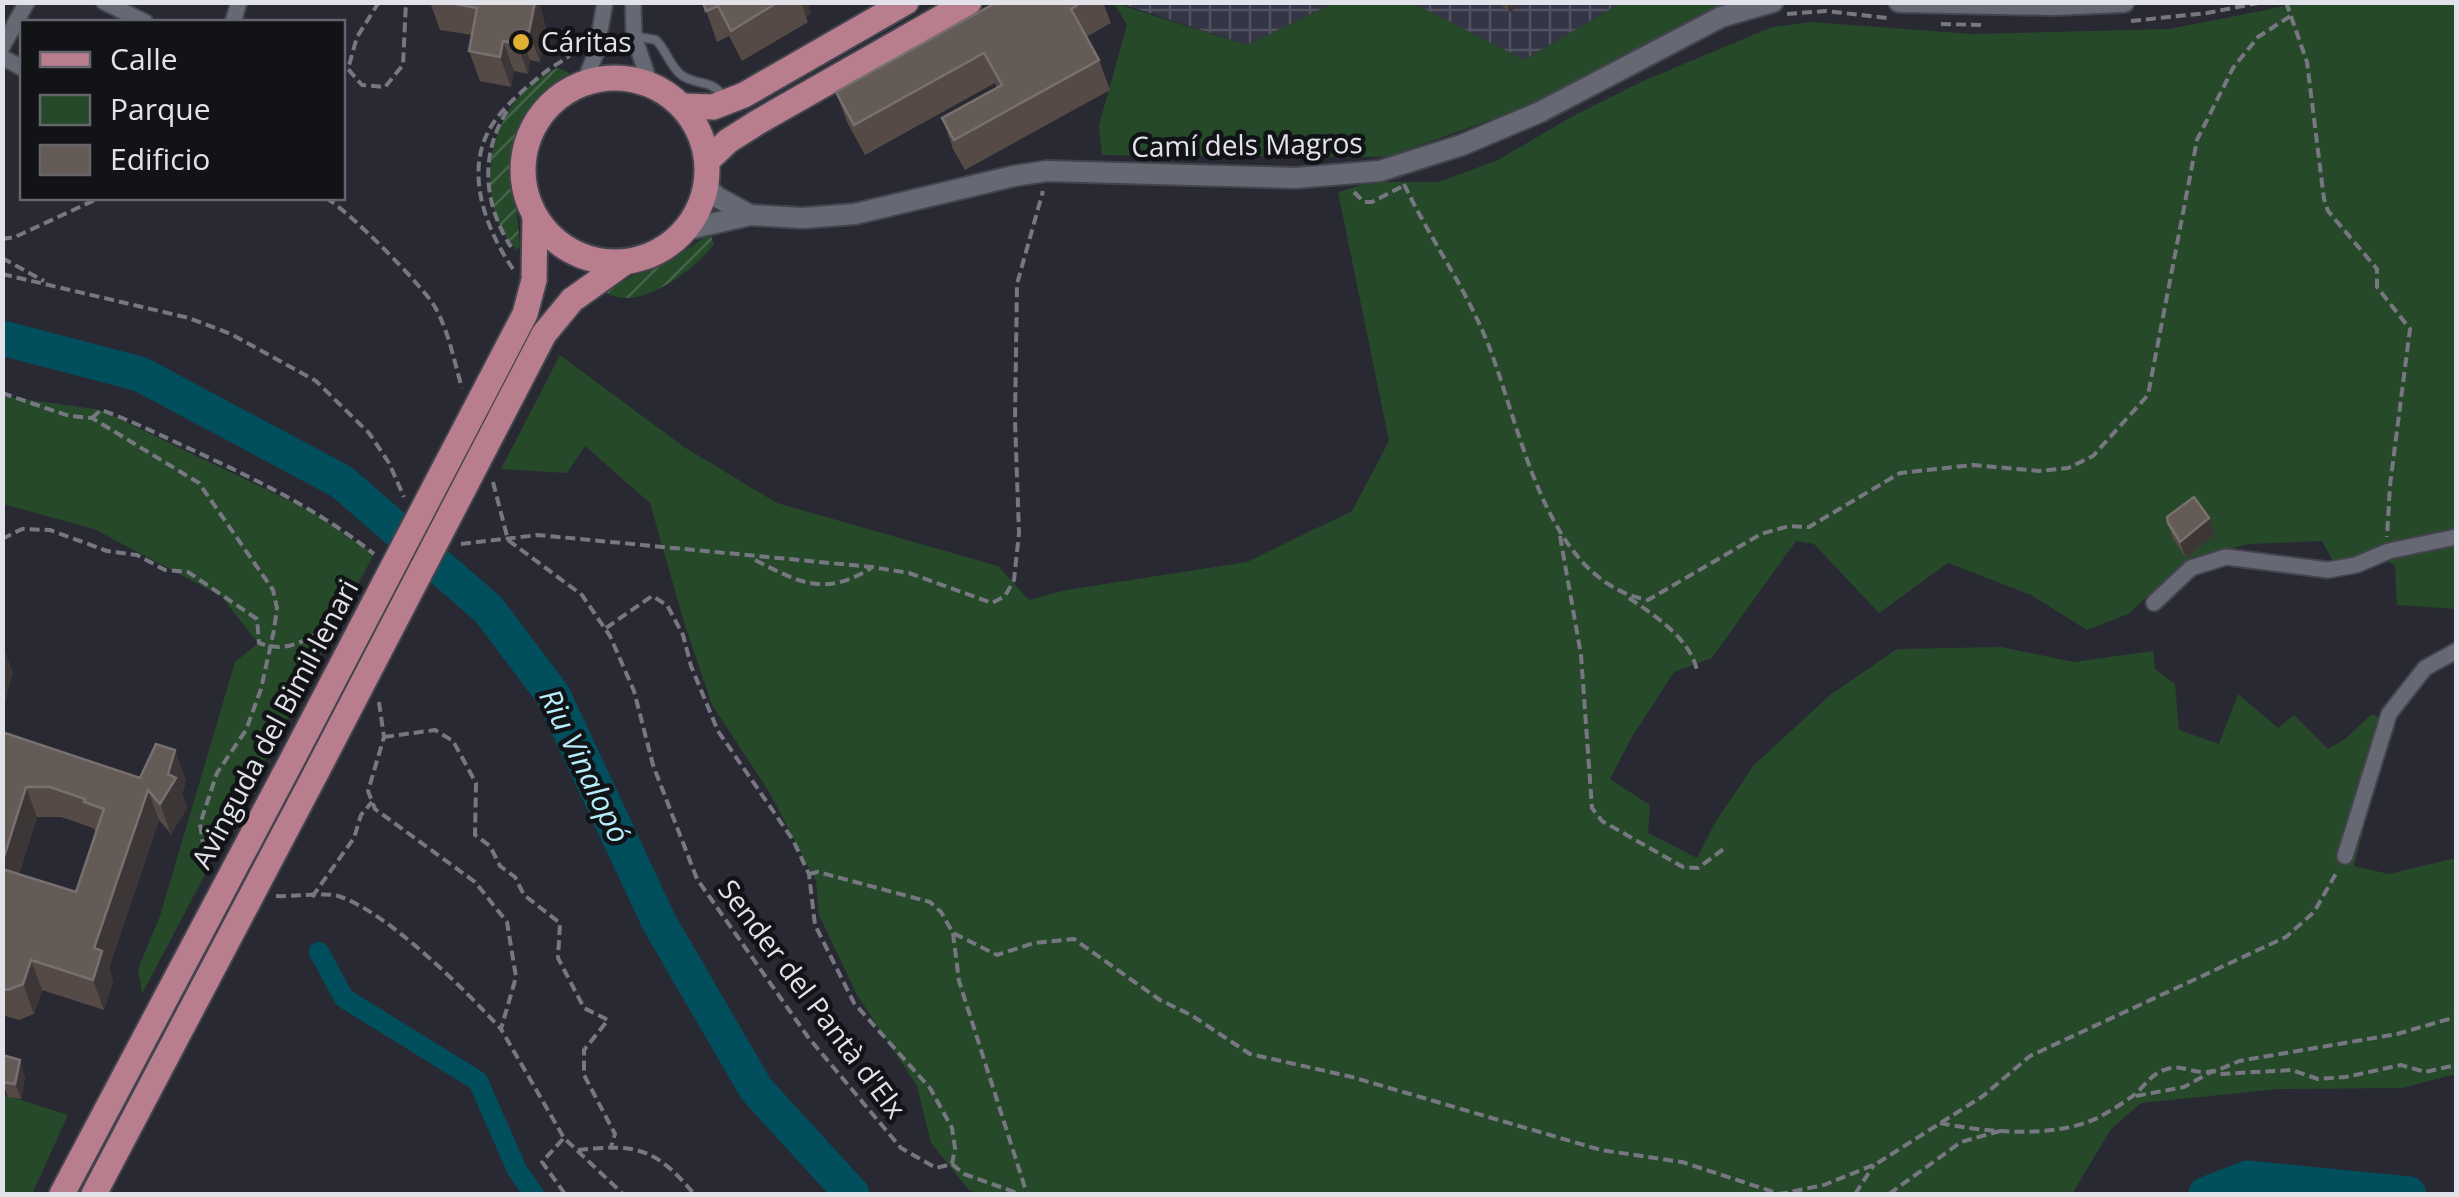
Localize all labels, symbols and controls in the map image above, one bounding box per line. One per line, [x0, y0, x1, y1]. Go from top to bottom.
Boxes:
legend [20, 20, 345, 200]
place label: Cáritas [541, 22, 632, 60]
marker: Cáritas [510, 31, 532, 53]
text: Calle [110, 38, 178, 79]
text: Parque [110, 88, 211, 129]
street label: Camí dels Magros [1131, 123, 1363, 165]
text: Edificio [110, 138, 210, 179]
street label: Avinguda del Bimil·lenari [182, 572, 366, 875]
water label: Riu Vinalopó [530, 681, 640, 849]
street label: Sender del Pantà d'Elx [710, 871, 915, 1126]

